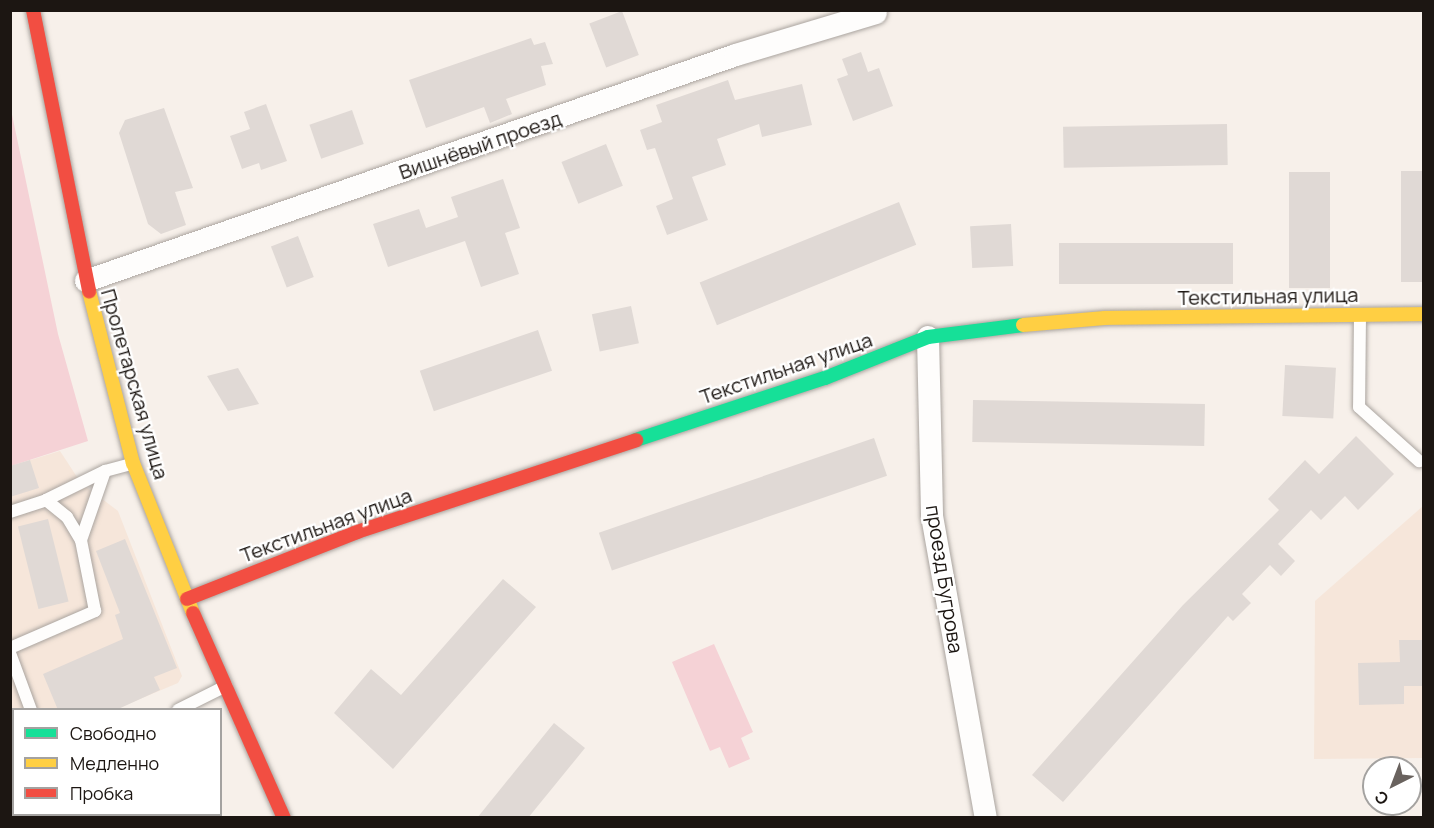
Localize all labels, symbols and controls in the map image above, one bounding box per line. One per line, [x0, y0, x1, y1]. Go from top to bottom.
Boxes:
street label: Вишнёвый проезд [396, 106, 564, 184]
street label: Текстильная улица [1177, 282, 1359, 310]
street label: Пролетарская улица [96, 286, 174, 482]
street label: Текстильная улица [697, 327, 875, 409]
street label: Текстильная улица [237, 483, 415, 567]
street label: проезд Бугрова [921, 503, 969, 655]
legend [12, 708, 222, 816]
text: Свободно [70, 721, 156, 745]
text: Медленно [70, 751, 159, 775]
north arrow [1362, 756, 1422, 816]
text: Пробка [70, 781, 133, 805]
text: С [1370, 786, 1393, 810]

